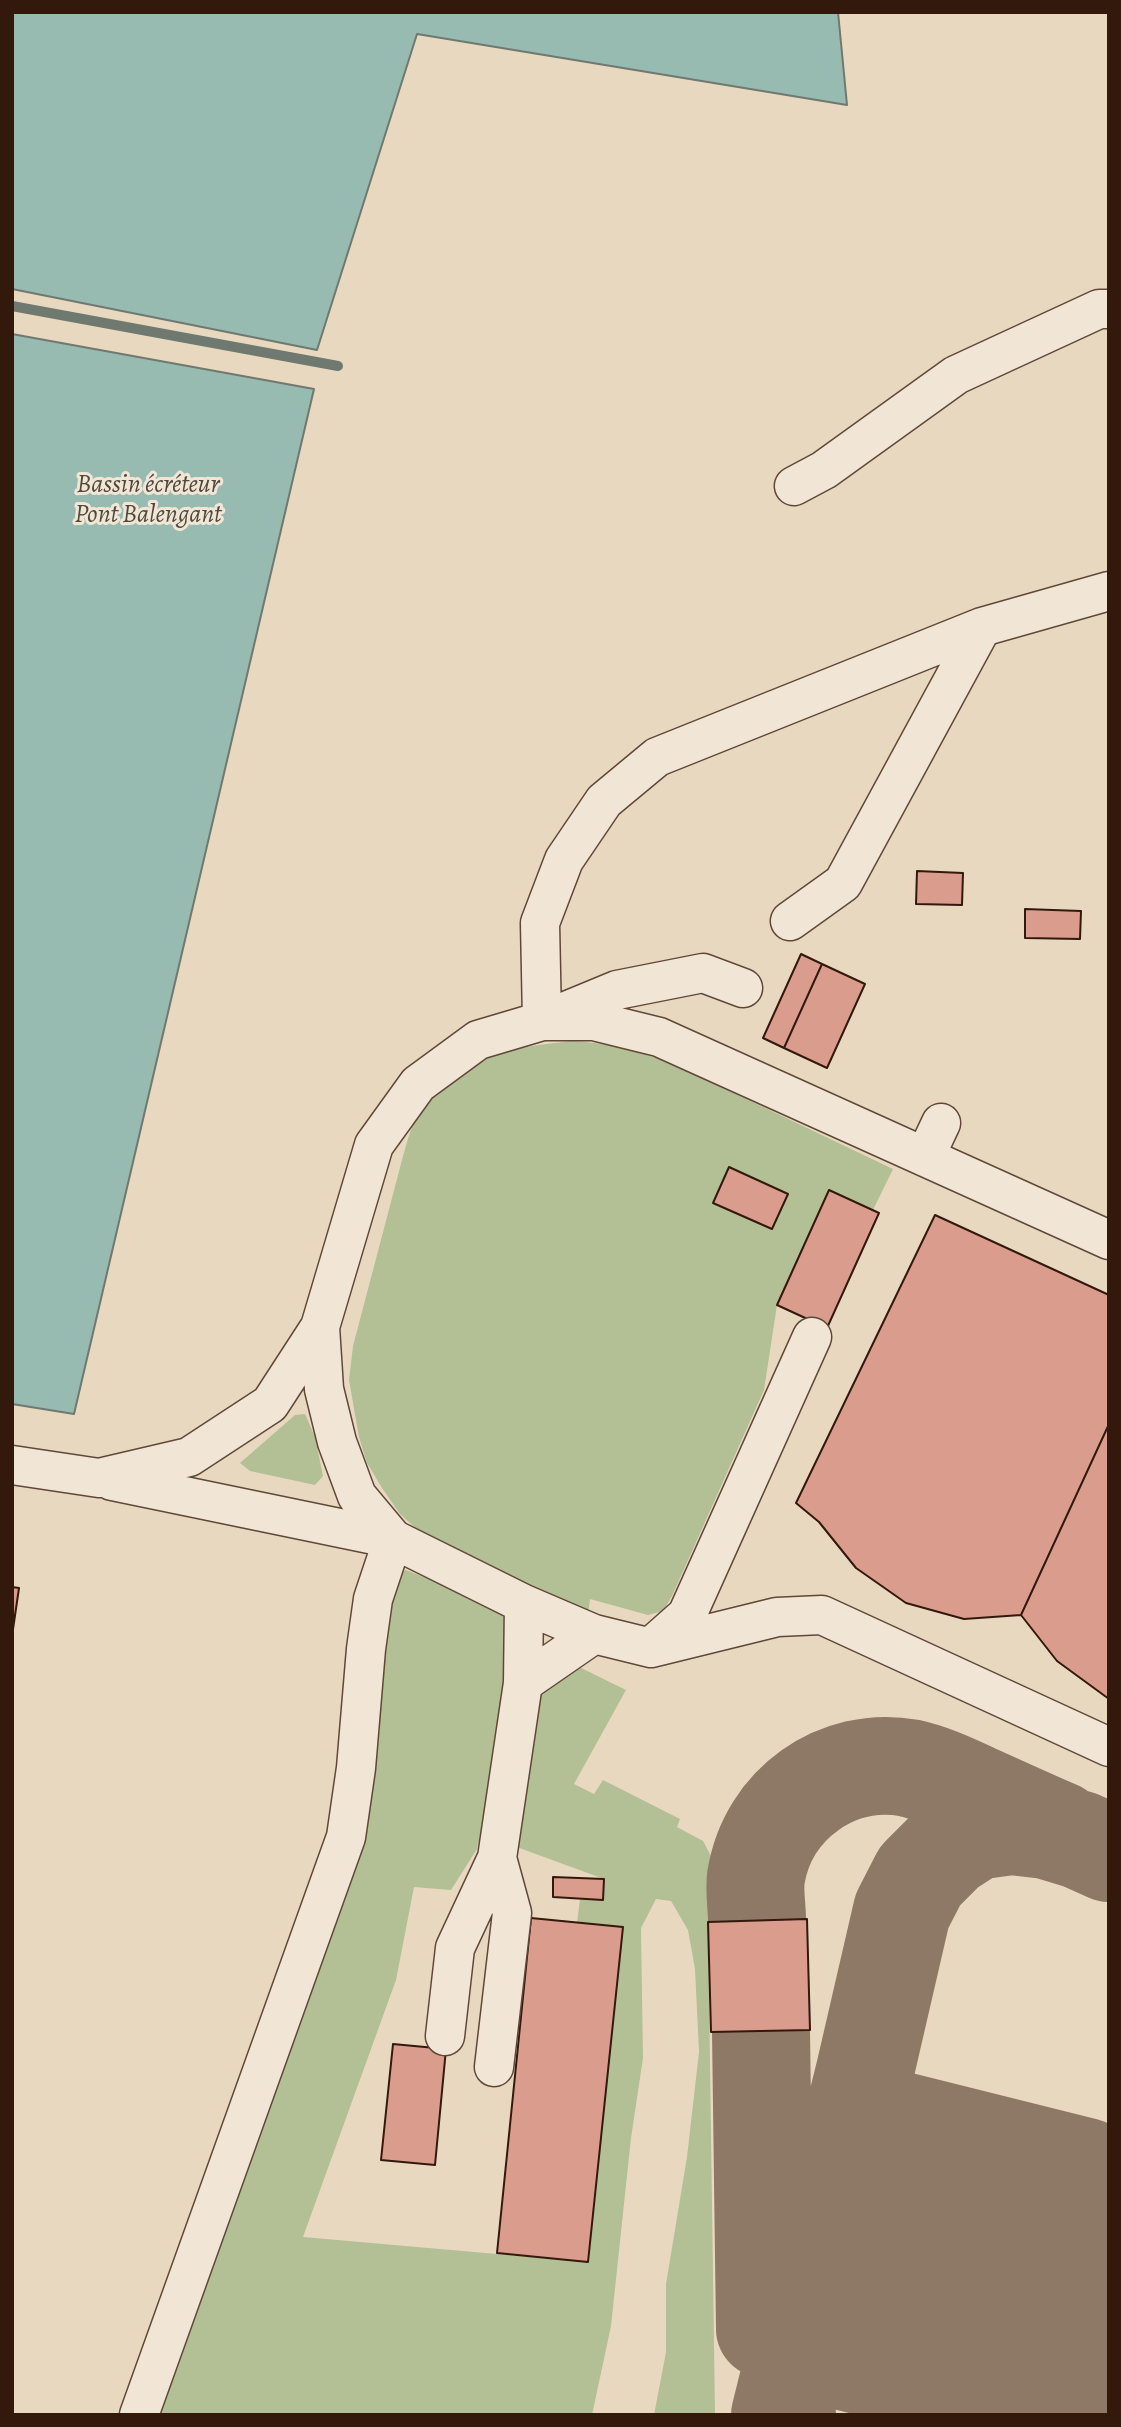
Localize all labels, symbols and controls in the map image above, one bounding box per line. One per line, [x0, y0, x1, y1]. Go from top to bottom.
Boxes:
water label: Bassin écréteur Pont Balengant [75, 470, 221, 532]

